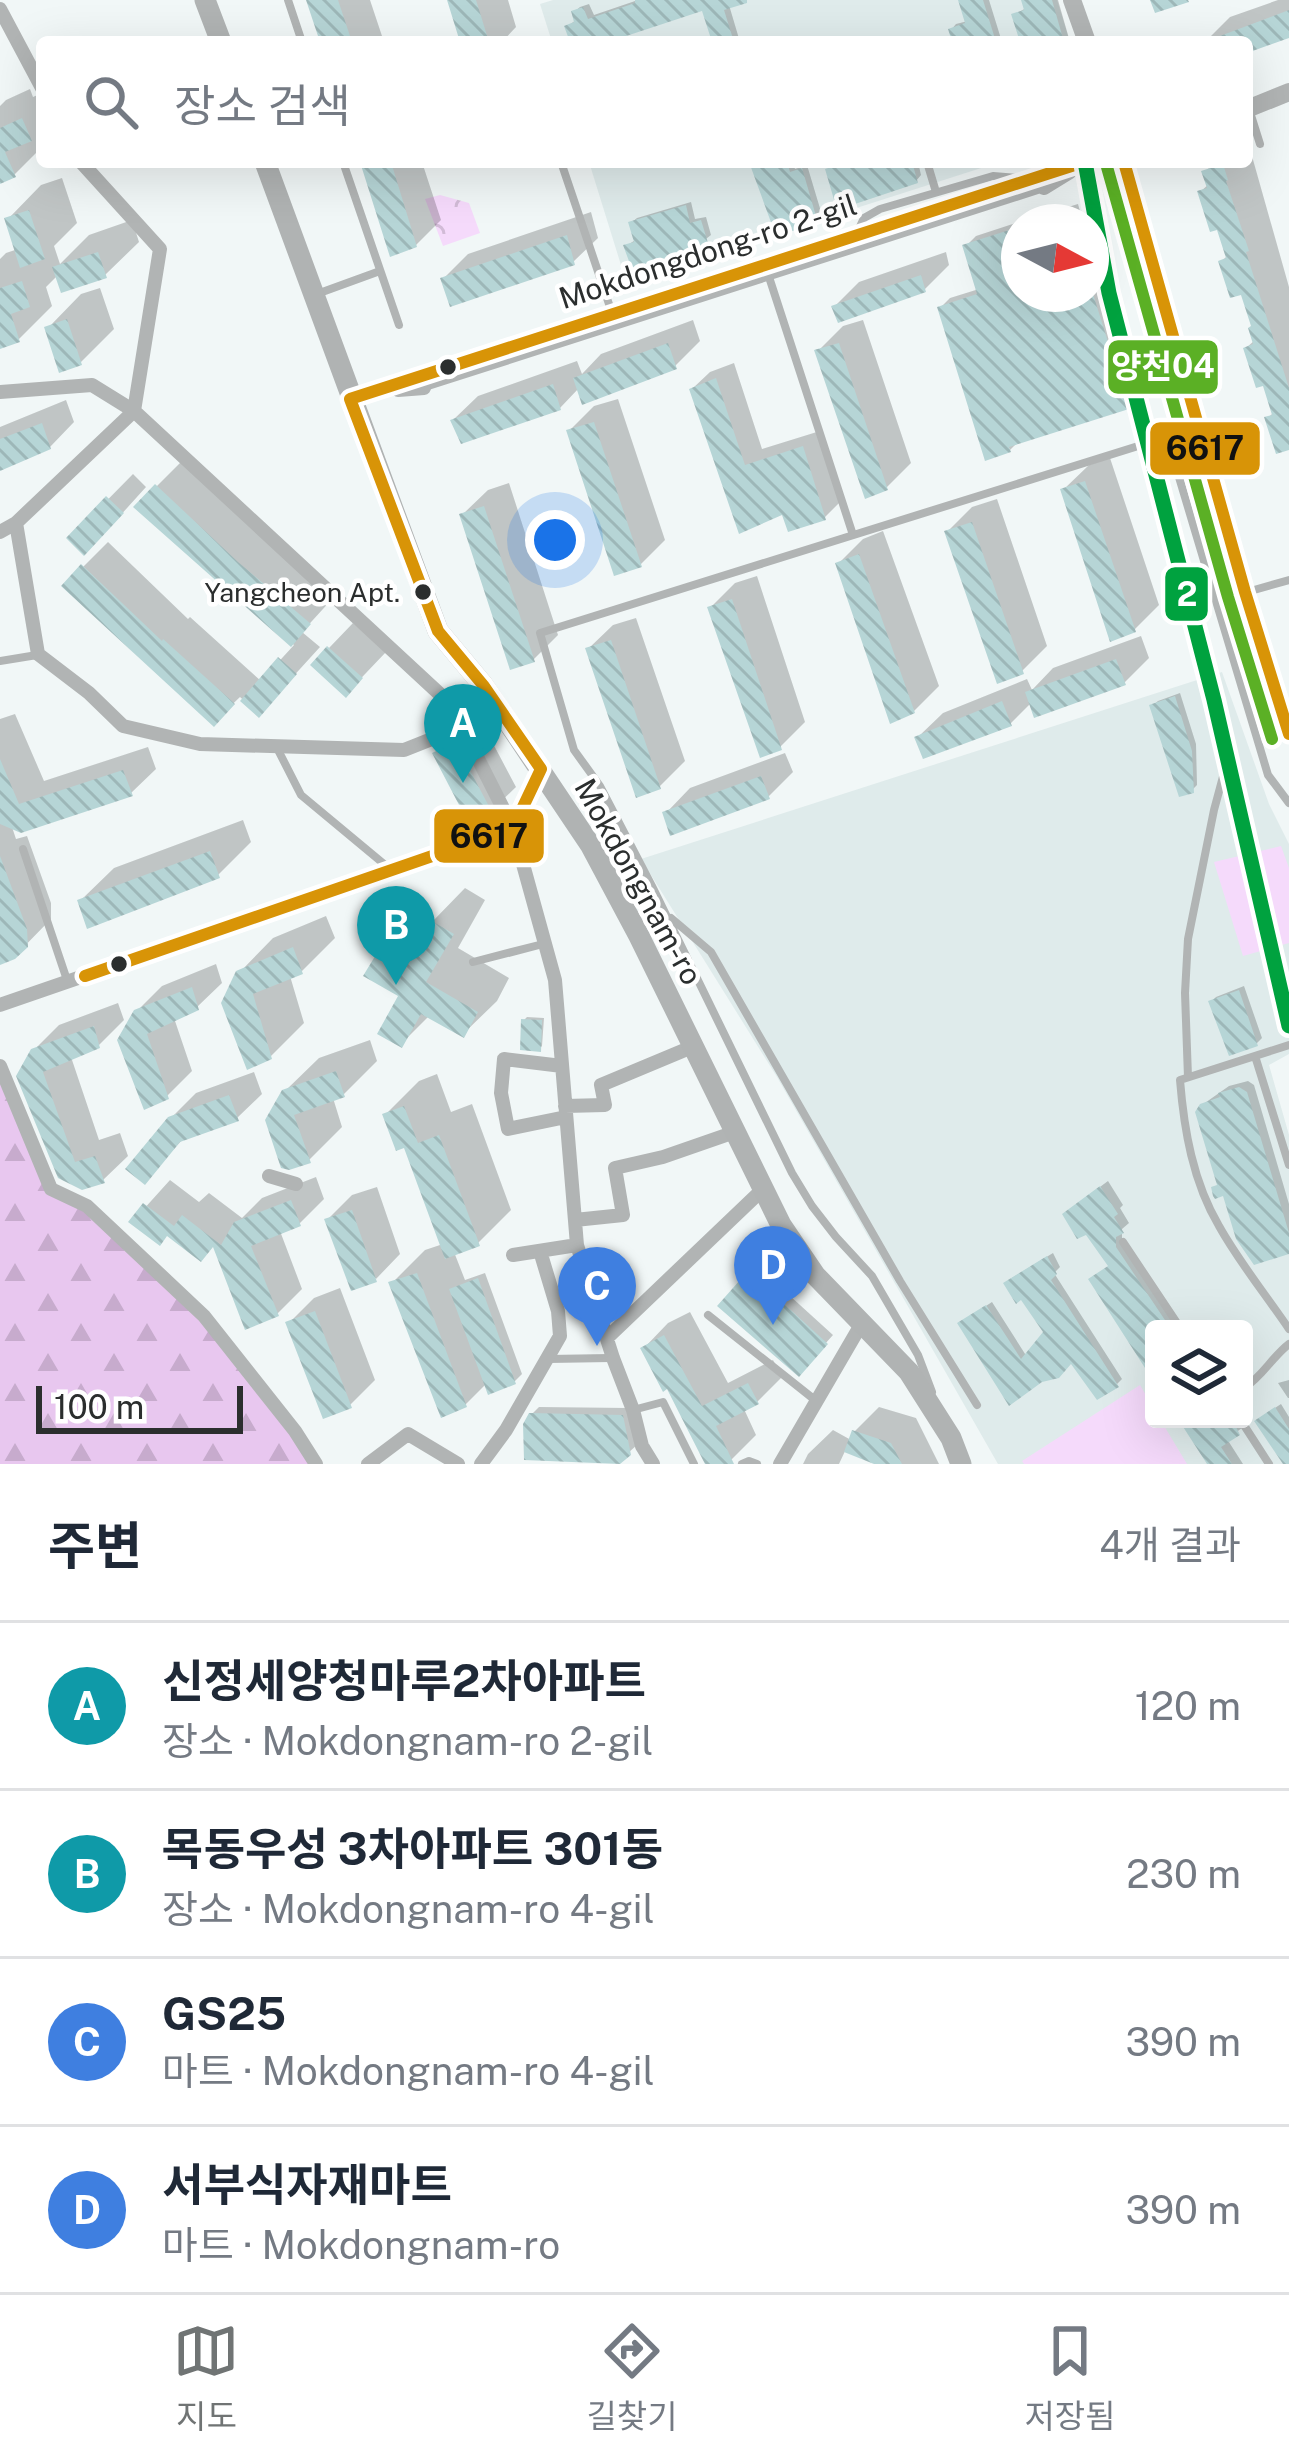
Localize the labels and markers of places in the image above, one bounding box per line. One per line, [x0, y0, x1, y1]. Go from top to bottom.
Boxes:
unlabelled marker [437, 356, 459, 378]
place label: Yangcheon Apt. [205, 576, 400, 608]
marker: Yangcheon Apt. [412, 581, 434, 603]
pin: A [424, 684, 502, 783]
pin: B [357, 886, 435, 985]
unlabelled marker [108, 953, 130, 975]
pin: D [734, 1226, 812, 1325]
pin: C [558, 1247, 636, 1346]

